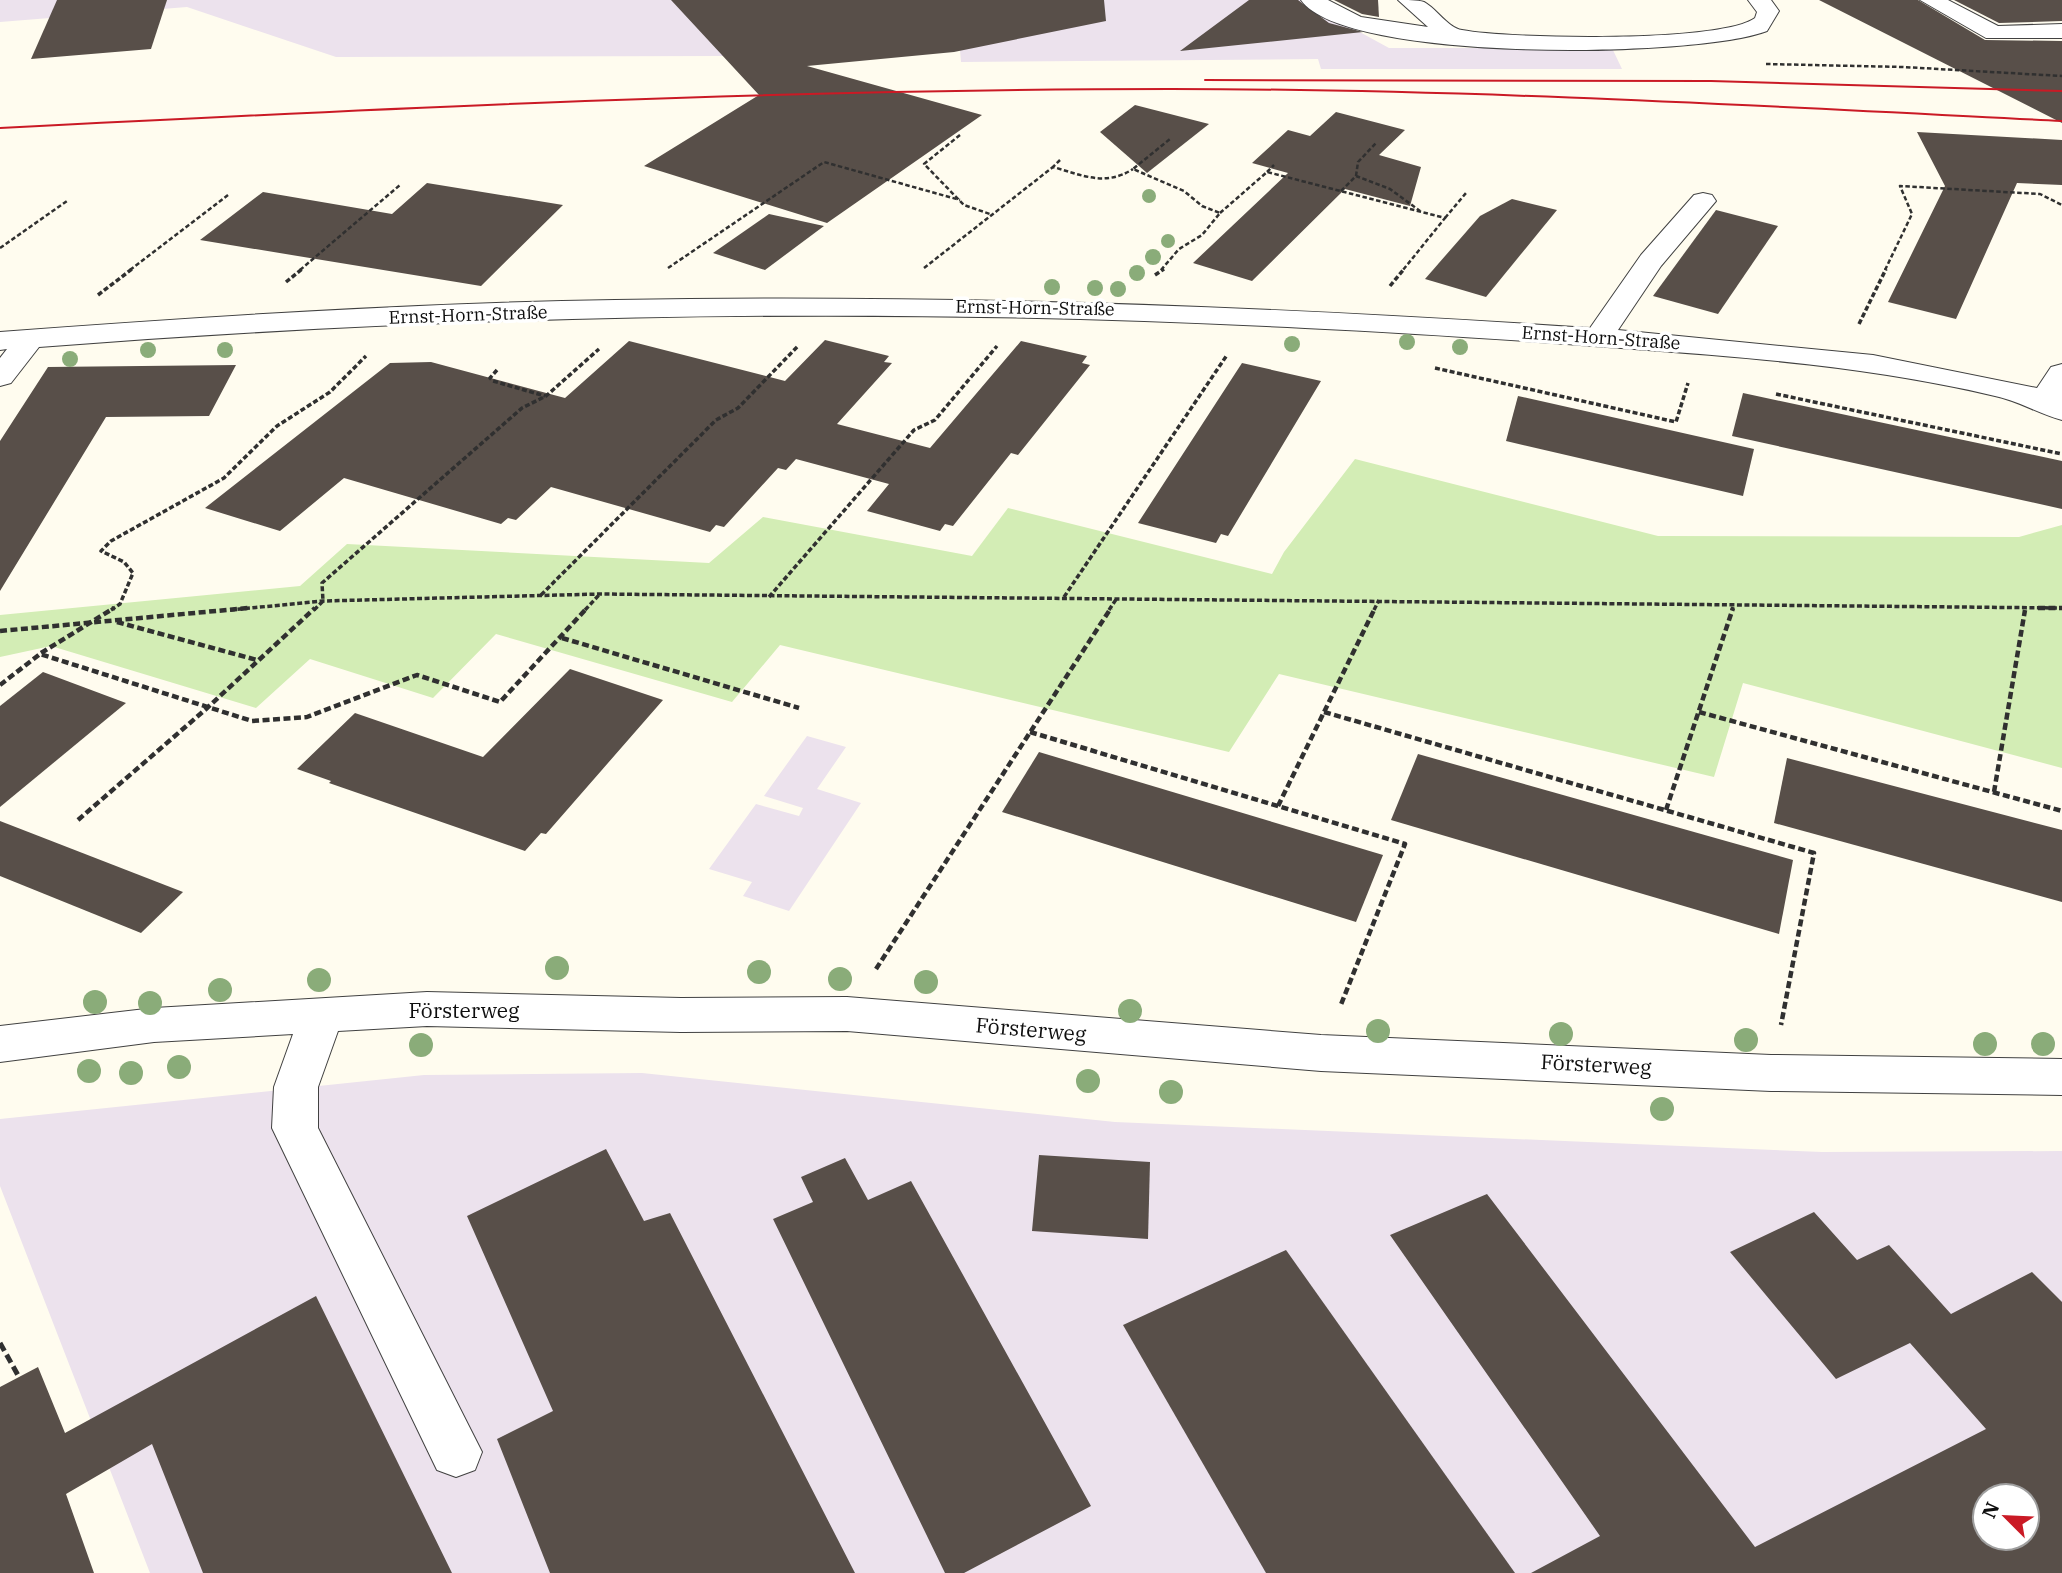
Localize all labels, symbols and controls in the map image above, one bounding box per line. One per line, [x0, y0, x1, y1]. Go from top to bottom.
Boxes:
street label: Ernst-Horn-Straße [955, 295, 1115, 320]
street label: Ernst-Horn-Straße [388, 300, 548, 329]
street label: Ernst-Horn-Straße [1521, 320, 1681, 355]
street label: Försterweg [408, 996, 520, 1024]
street label: Försterweg [975, 1010, 1088, 1048]
street label: Försterweg [1540, 1047, 1653, 1081]
north arrow [1971, 1482, 2041, 1552]
text: N [1976, 1498, 2004, 1522]

